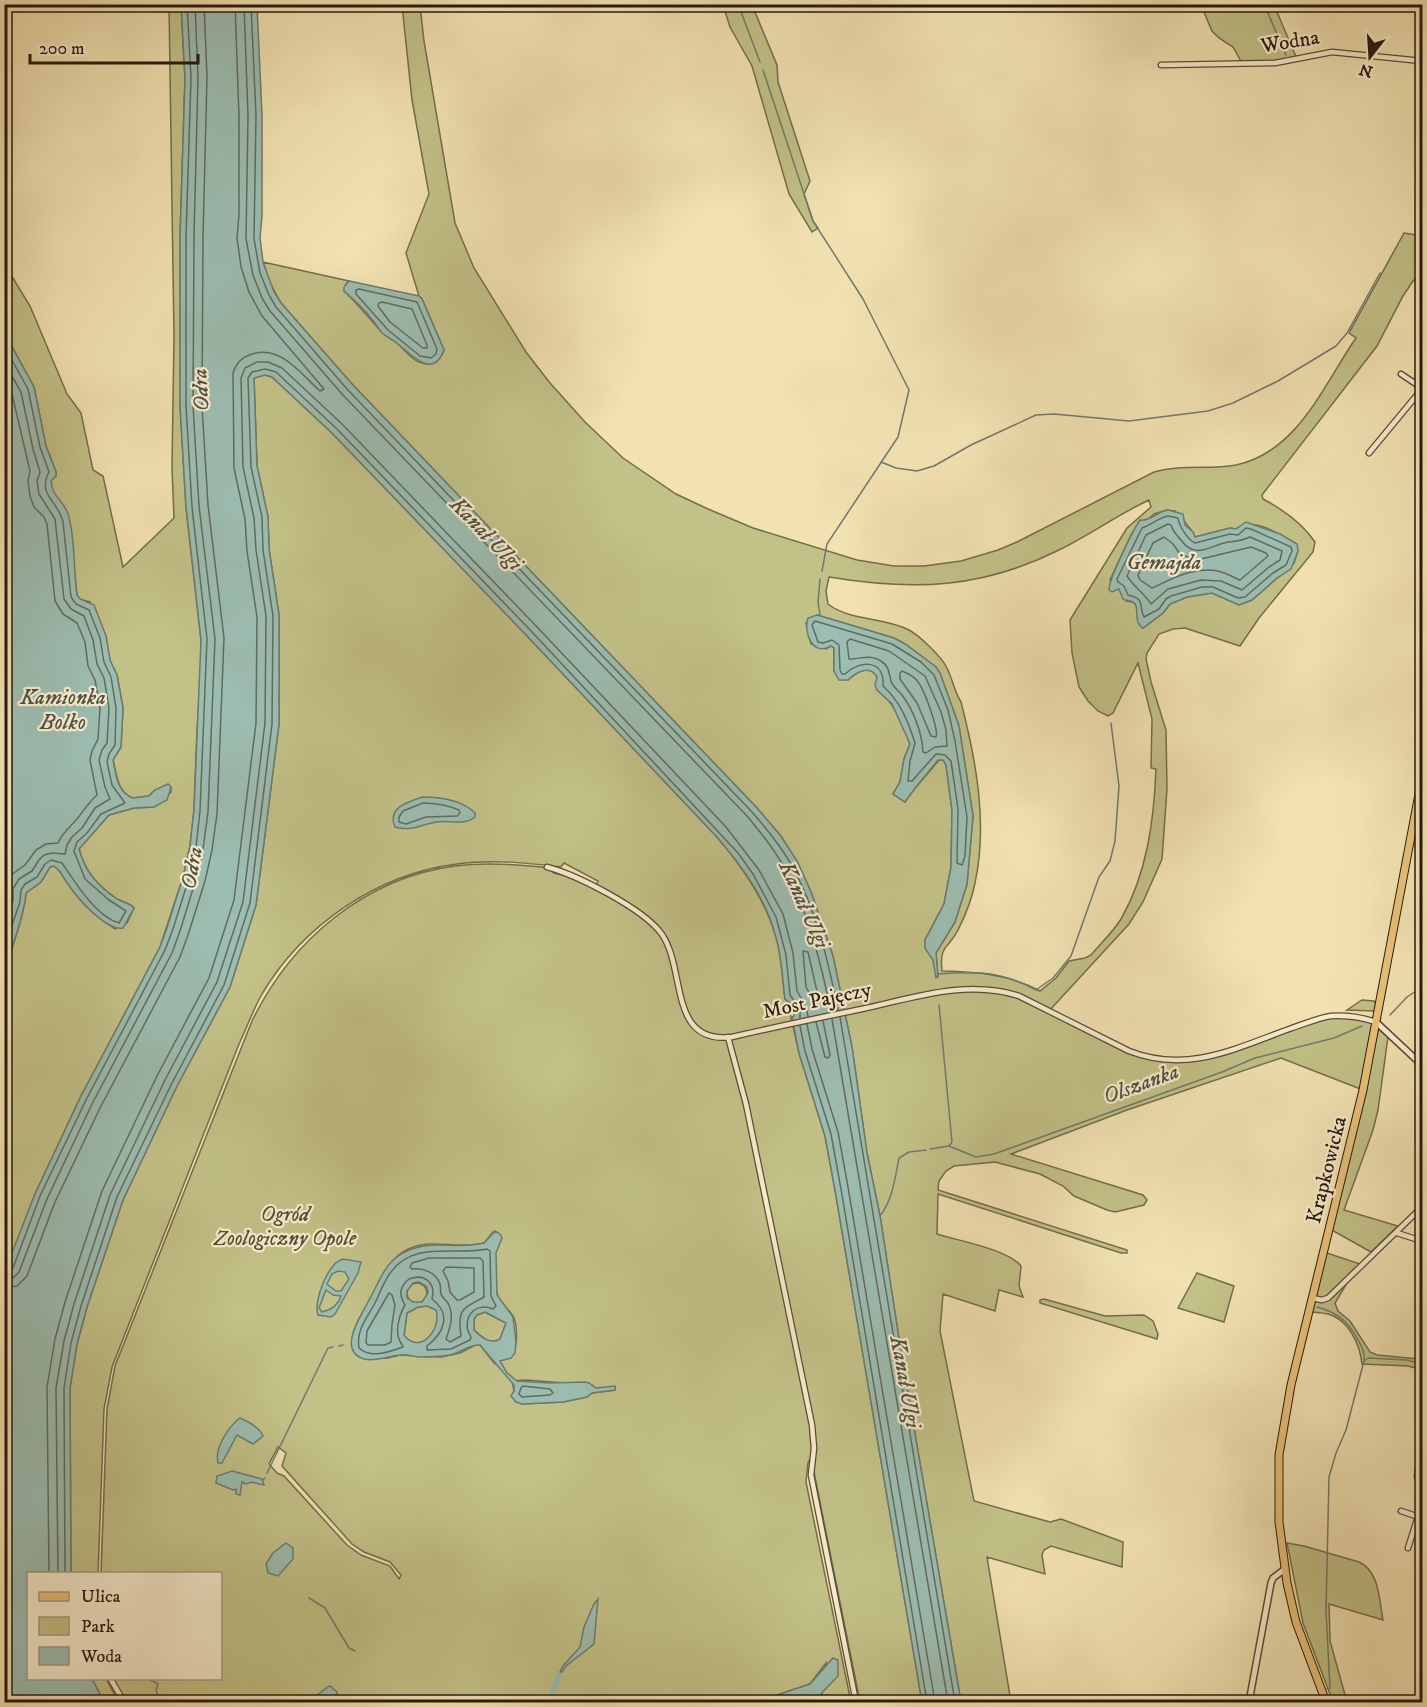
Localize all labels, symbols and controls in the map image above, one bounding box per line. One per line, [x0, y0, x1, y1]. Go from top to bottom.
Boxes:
street label: Wodna [1258, 25, 1321, 60]
scale bar [30, 27, 198, 65]
north arrow [1340, 27, 1400, 87]
text: 200 m [39, 38, 85, 60]
text: N [1357, 59, 1375, 82]
water label: Odra [186, 368, 216, 412]
water label: Kanał Ulgi [443, 490, 529, 578]
water label: Gemajda [1127, 549, 1201, 576]
water label: Kamionka Bolko [19, 684, 106, 736]
water label: Odra [175, 845, 209, 891]
water label: Kanał Ulgi [772, 856, 836, 954]
street label: Most Pajęczy [760, 977, 875, 1025]
water label: Olszanka [1099, 1058, 1183, 1110]
street label: Krapkowicka [1301, 1114, 1353, 1226]
park label: Ogród Zoologiczny Opole [213, 1202, 357, 1252]
water label: Kanał Ulgi [883, 1333, 927, 1431]
legend [27, 1572, 222, 1680]
text: Ulica [81, 1586, 121, 1608]
text: Park [81, 1616, 115, 1638]
text: Woda [80, 1646, 122, 1668]

